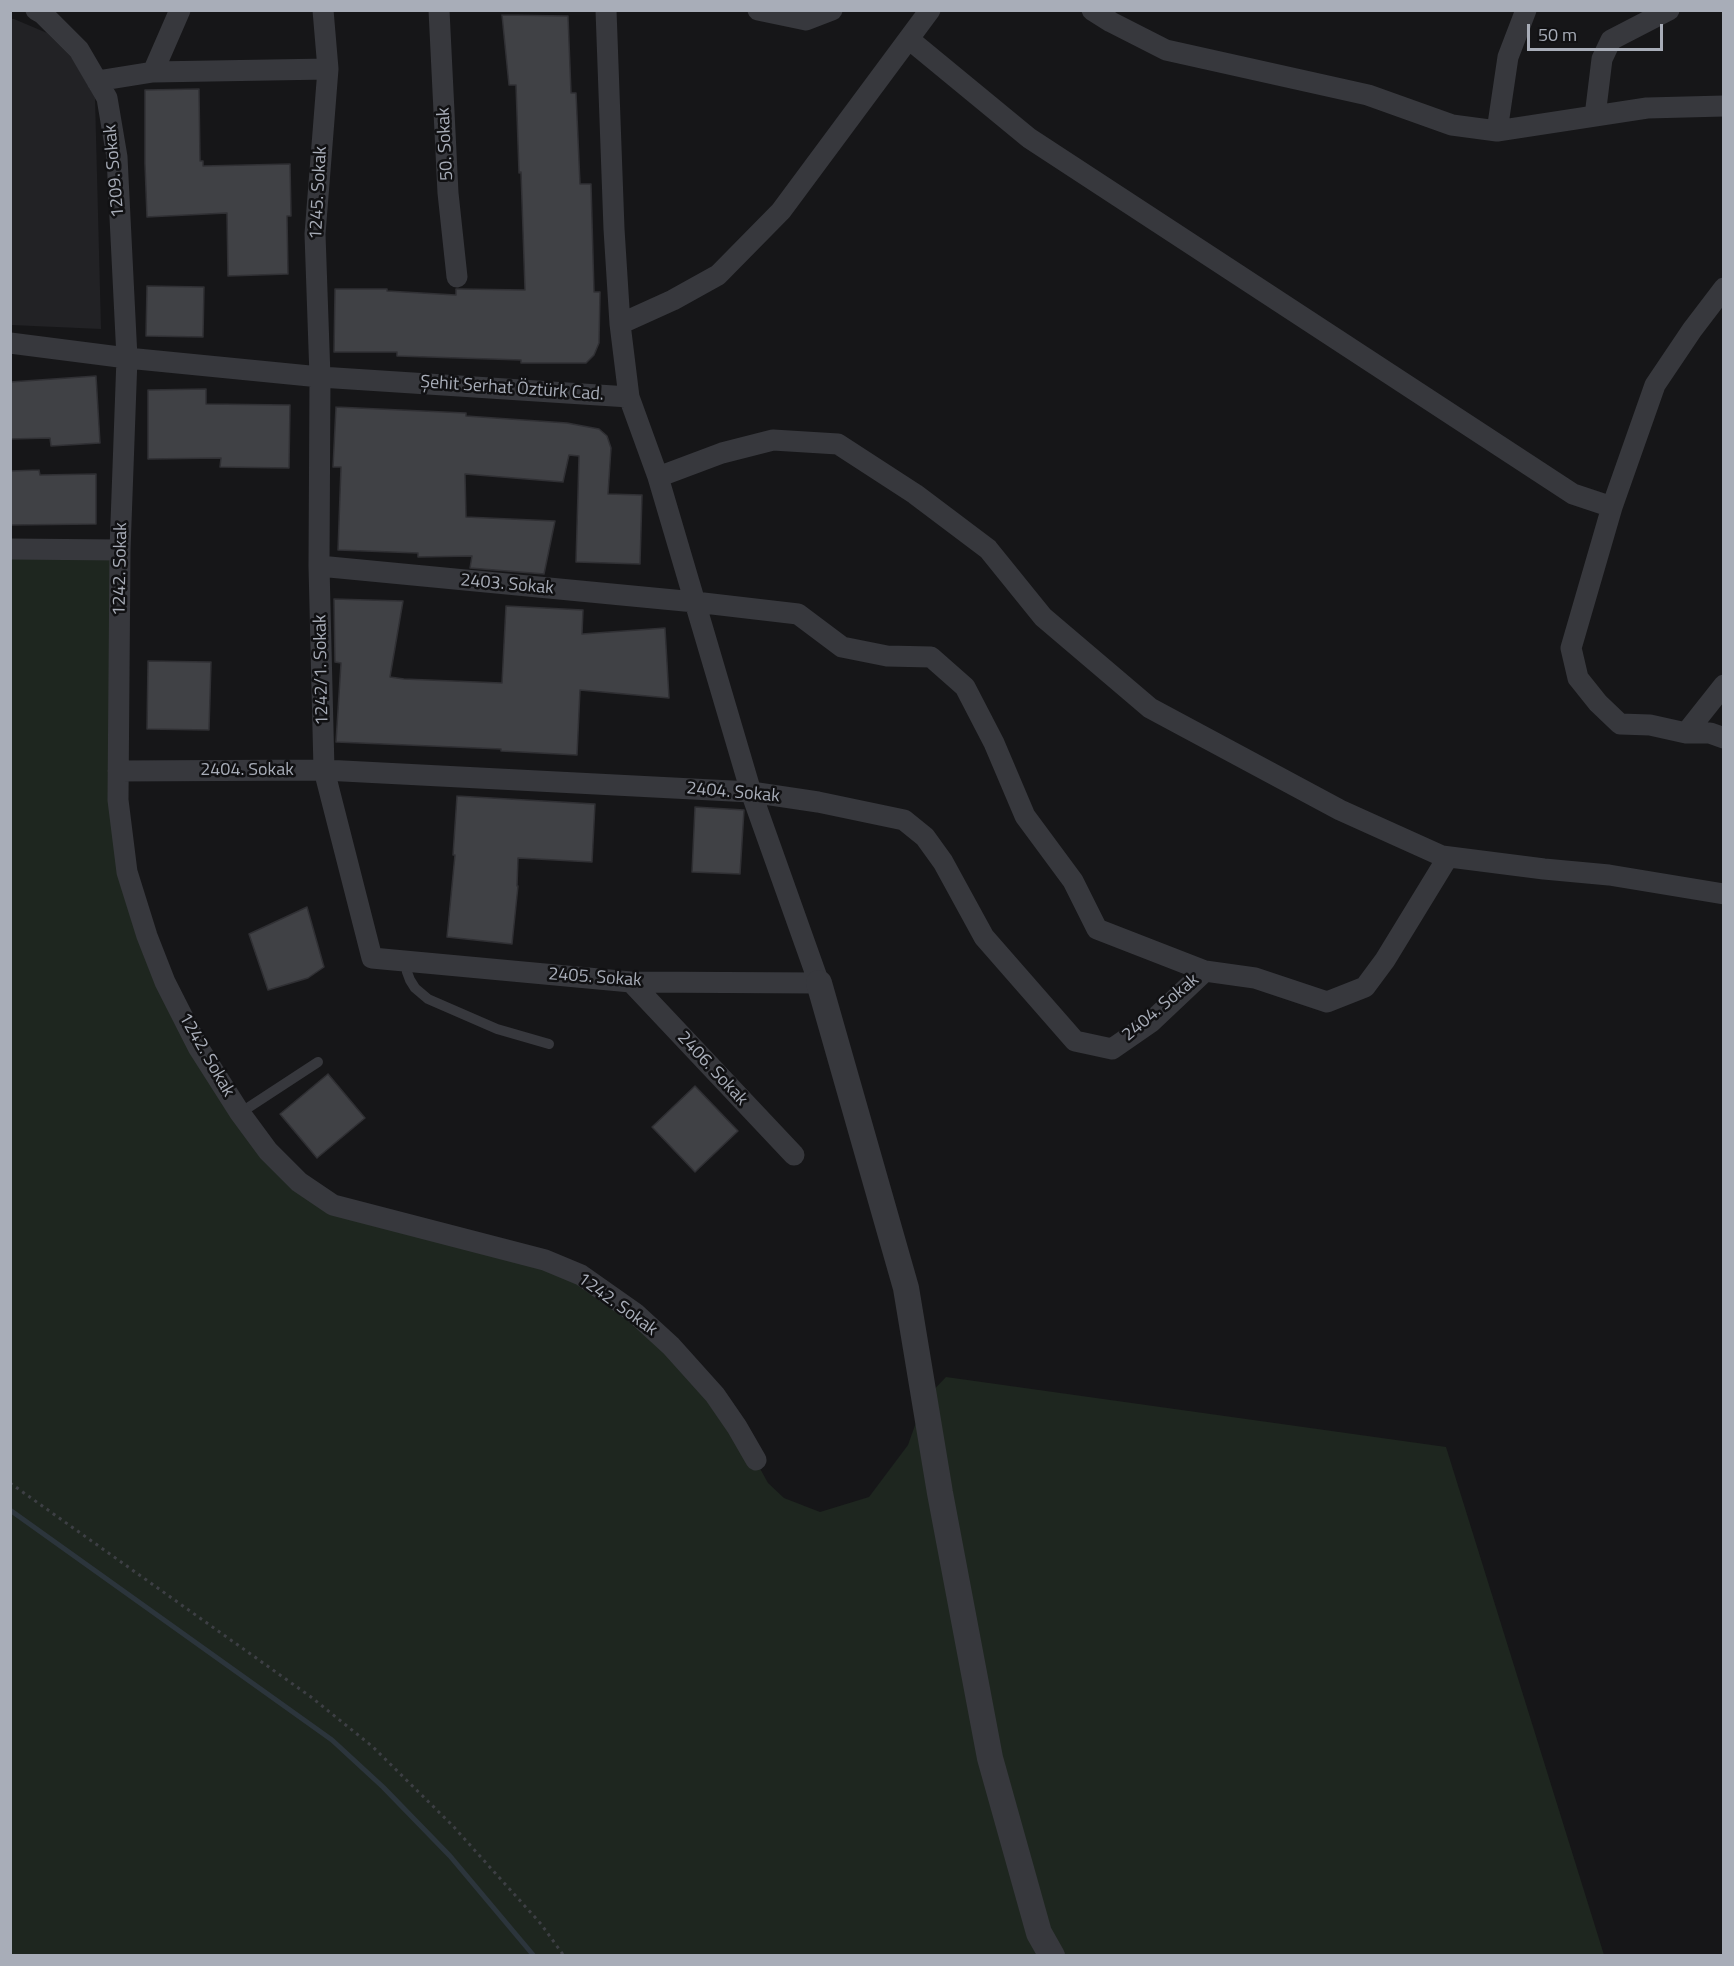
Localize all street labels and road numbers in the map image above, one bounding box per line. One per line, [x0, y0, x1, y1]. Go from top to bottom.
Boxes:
street label: 50. Sokak [433, 107, 459, 181]
street label: 1209. Sokak [100, 123, 130, 219]
street label: 1245. Sokak [306, 146, 332, 240]
street label: Şehit Serhat Öztürk Cad. [420, 372, 604, 406]
street label: 1242. Sokak [109, 522, 133, 616]
street label: 2403. Sokak [459, 570, 555, 600]
street label: 1242/1. Sokak [310, 614, 334, 726]
street label: 2404. Sokak [200, 760, 294, 782]
street label: 2404. Sokak [685, 778, 781, 808]
street label: 2405. Sokak [548, 964, 642, 992]
street label: 2404. Sokak [1118, 970, 1204, 1046]
street label: 1242. Sokak [173, 1009, 239, 1101]
street label: 2406. Sokak [672, 1027, 752, 1111]
street label: 1242. Sokak [573, 1269, 661, 1341]

